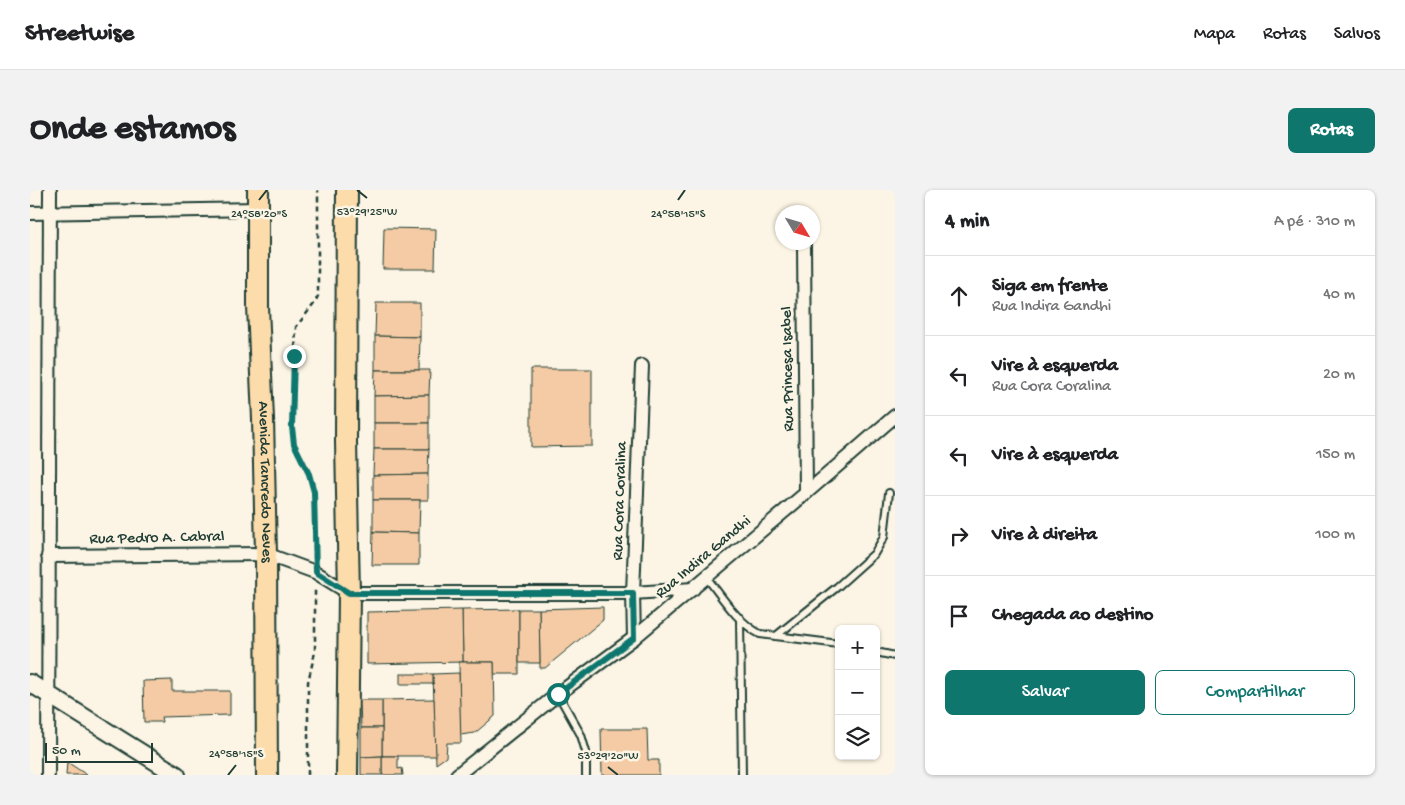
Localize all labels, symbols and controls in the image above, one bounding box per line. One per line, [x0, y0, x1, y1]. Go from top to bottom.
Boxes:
text: Streetwise [25, 20, 134, 49]
text: Mapa [1194, 24, 1235, 45]
text: Rotas [1263, 24, 1306, 45]
text: Salvos [1334, 24, 1380, 45]
button: Rotas [1288, 108, 1375, 153]
text: Onde estamos [30, 110, 235, 151]
north arrow [775, 205, 820, 250]
text: 53°29'25"W [337, 206, 397, 220]
text: 24°58'20"S [231, 208, 288, 222]
text: 24°58'15"S [651, 208, 706, 222]
text: 4 min [945, 210, 989, 235]
text: A pé · 310 m [1274, 213, 1355, 232]
text: Siga em frente [992, 275, 1108, 298]
icon: ahead [945, 282, 973, 310]
text: 40 m [1323, 286, 1355, 305]
text: Rua Indira Gandhi [992, 298, 1111, 317]
street label: Rua Princesa Isabel [778, 306, 800, 432]
route end [283, 345, 306, 368]
text: Vire à esquerda [992, 355, 1118, 378]
icon: left [945, 362, 973, 390]
text: 20 m [1323, 366, 1355, 385]
text: Rua Cora Coralina [992, 378, 1111, 397]
street label: Avenida Tancredo Neves [253, 401, 276, 564]
street label: Rua Cora Coralina [609, 440, 633, 561]
icon: left [945, 442, 973, 470]
text: Vire à esquerda [992, 444, 1118, 467]
text: 150 m [1316, 446, 1355, 465]
street label: Rua Indira Gandhi [652, 512, 756, 604]
icon: right [945, 522, 973, 550]
text: Vire à direita [992, 524, 1097, 547]
text: 100 m [1315, 526, 1355, 545]
street label: Rua Pedro A. Cabral [89, 528, 225, 550]
icon: arrive [945, 602, 973, 630]
text: Chegada ao destino [992, 604, 1153, 627]
map controls [835, 625, 880, 760]
button: + [835, 625, 880, 670]
button: − [835, 670, 880, 715]
button: Salvar [945, 670, 1145, 715]
button: Compartilhar [1155, 670, 1355, 715]
route start [547, 683, 570, 706]
button: layers [835, 715, 880, 760]
scale bar [45, 740, 152, 763]
text: 50 m [52, 743, 81, 760]
text: 24°58'15"S [209, 748, 264, 762]
text: 53°29'20"W [578, 750, 638, 764]

